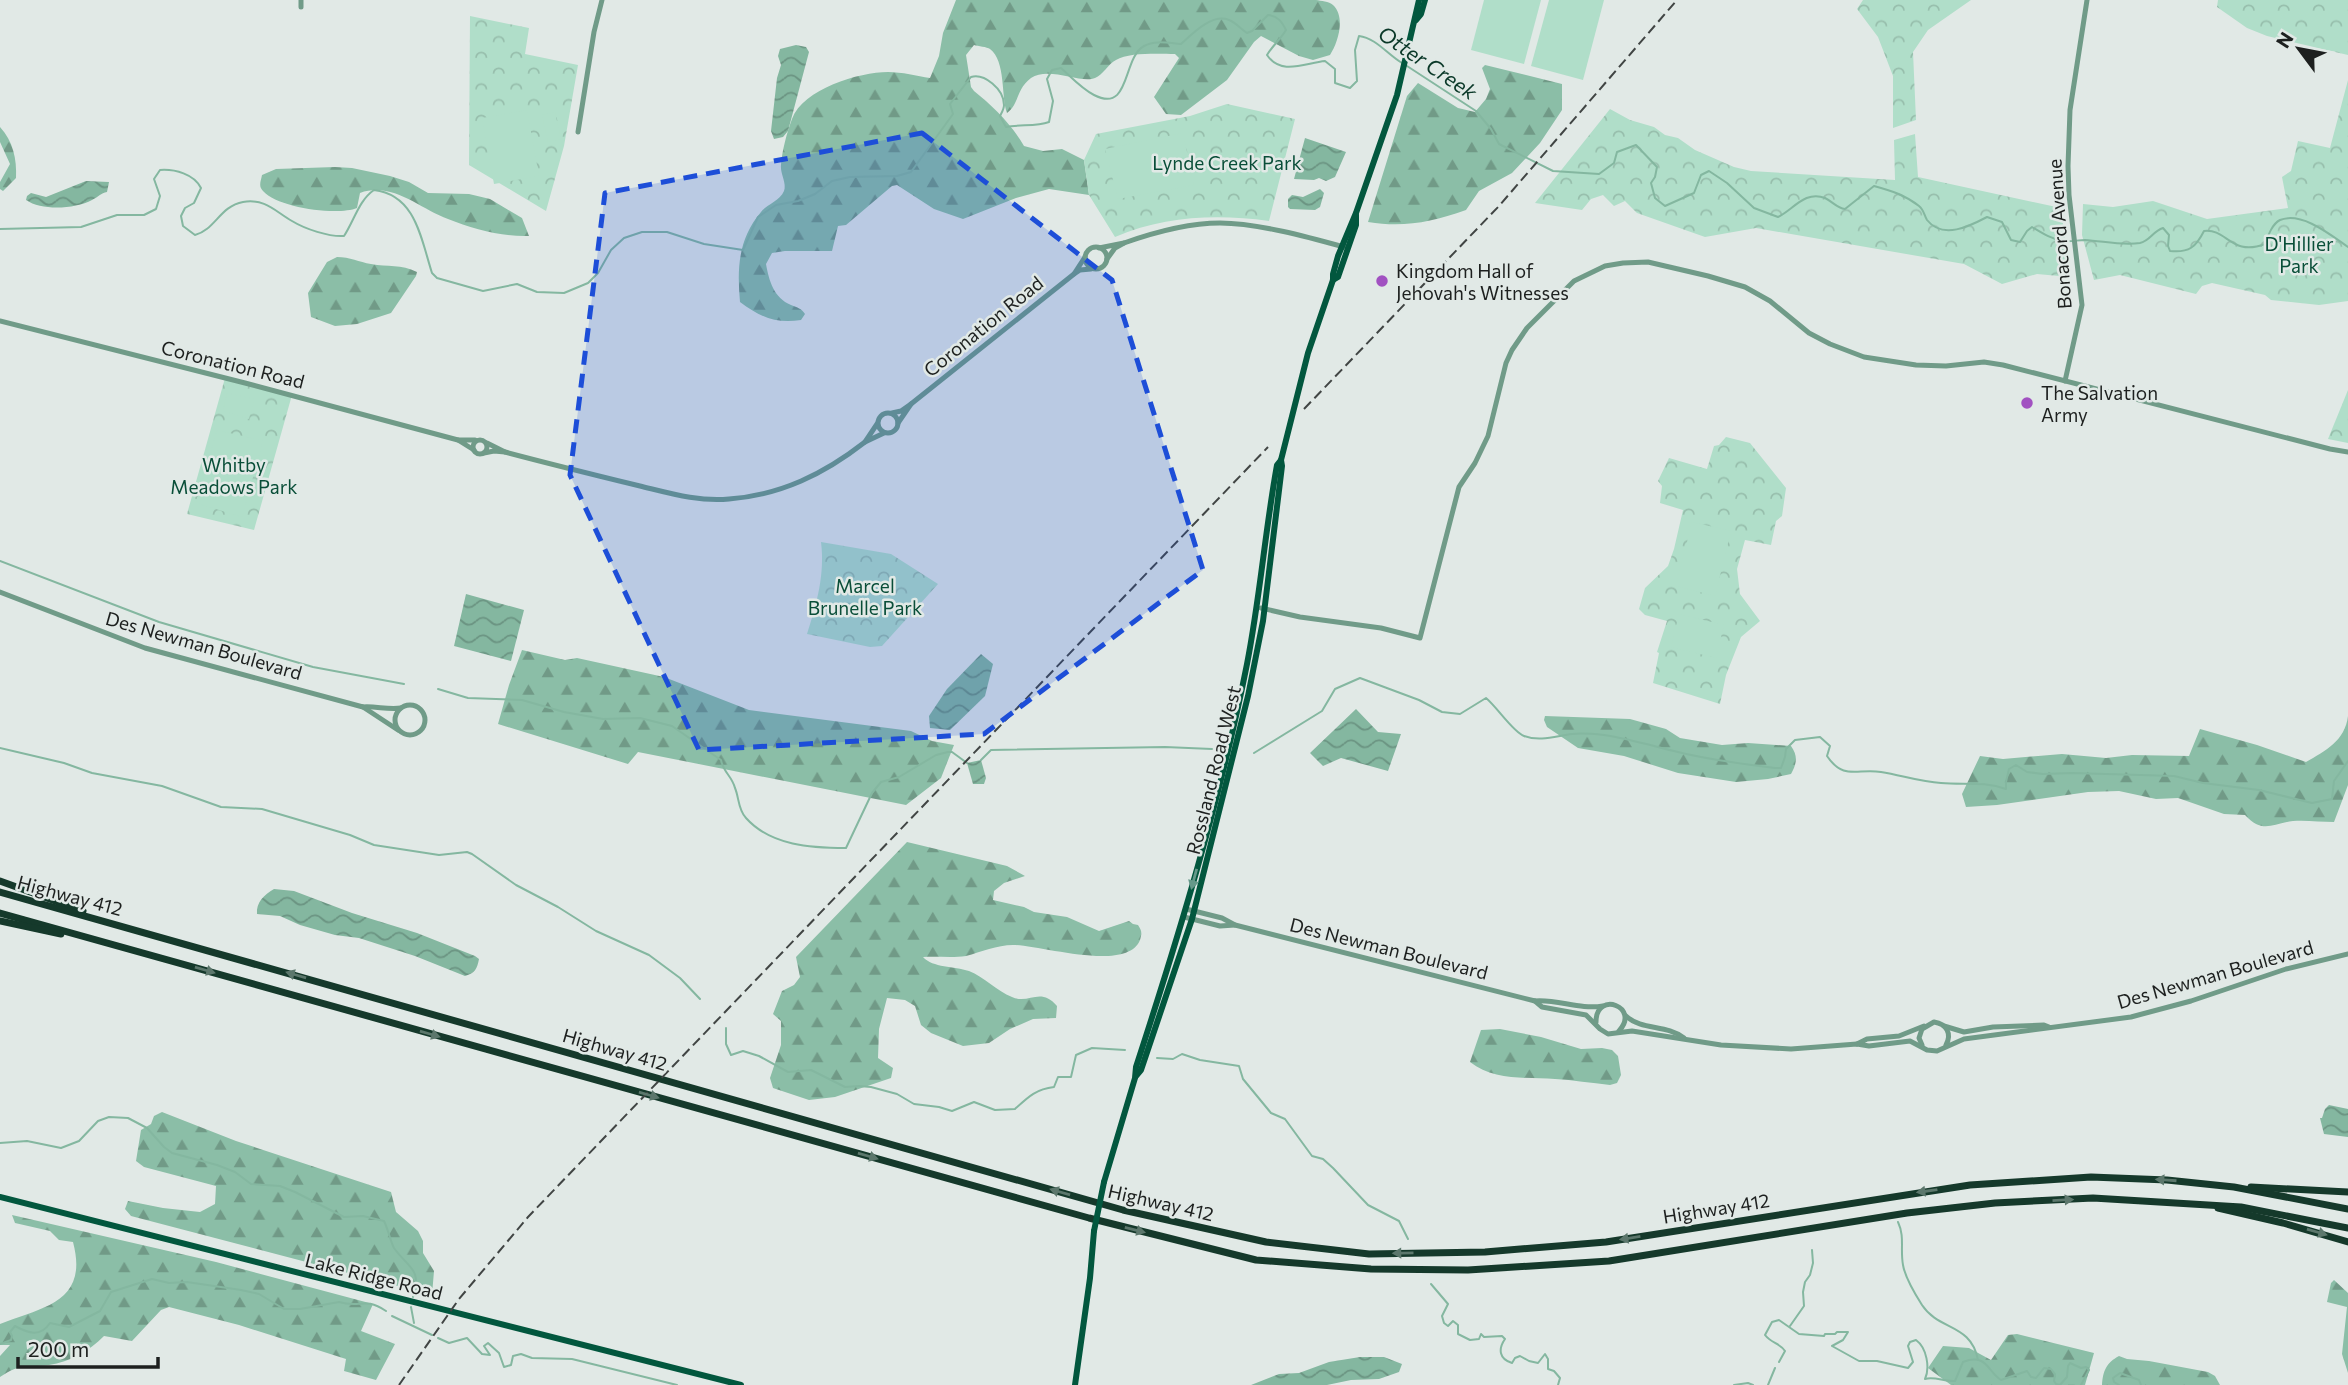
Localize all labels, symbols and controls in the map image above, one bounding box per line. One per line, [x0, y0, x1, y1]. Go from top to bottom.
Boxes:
north arrow [2264, 14, 2334, 84]
water label: Otter Creek [1374, 20, 1483, 104]
text: N [2271, 28, 2298, 52]
park label: Lynde Creek Park [1152, 151, 1302, 174]
street label: Bonacord Avenue [2042, 158, 2076, 310]
park label: D'Hillier Park [2264, 232, 2334, 277]
place label: Kingdom Hall of Jehovah's Witnesses [1396, 259, 1569, 304]
street label: Coronation Road [919, 271, 1047, 381]
marker: Kingdom Hall of Jehovah's Witnesses [1374, 273, 1390, 289]
street label: Coronation Road [159, 335, 307, 393]
place label: The Salvation Army [2041, 381, 2158, 426]
marker: The Salvation Army [2019, 395, 2035, 411]
park label: Whitby Meadows Park [170, 453, 298, 498]
park label: Marcel Brunelle Park [808, 574, 922, 619]
street label: Des Newman Boulevard [103, 606, 305, 684]
street label: Rossland Road West [1181, 683, 1245, 857]
one-way arrow [1188, 868, 1199, 890]
street label: Highway 412 [15, 870, 125, 920]
street label: Des Newman Boulevard [1288, 912, 1490, 984]
street label: Des Newman Boulevard [2114, 935, 2316, 1013]
one-way arrow [195, 965, 216, 975]
one-way arrow [285, 969, 306, 979]
street label: Highway 412 [560, 1023, 670, 1075]
one-way arrow [420, 1029, 441, 1039]
one-way arrow [639, 1090, 661, 1101]
one-way arrow [858, 1152, 879, 1162]
one-way arrow [2155, 1175, 2177, 1186]
street label: Highway 412 [1106, 1179, 1216, 1225]
one-way arrow [1916, 1185, 1938, 1196]
one-way arrow [1049, 1186, 1071, 1197]
street label: Highway 412 [1661, 1188, 1771, 1228]
one-way arrow [2052, 1194, 2074, 1205]
one-way arrow [1124, 1225, 1146, 1236]
one-way arrow [2307, 1228, 2328, 1238]
one-way arrow [1619, 1233, 1641, 1244]
one-way arrow [1392, 1247, 1414, 1259]
street label: Lake Ridge Road [303, 1248, 445, 1304]
scale bar [18, 1326, 158, 1370]
text: 200 m [28, 1336, 89, 1361]

